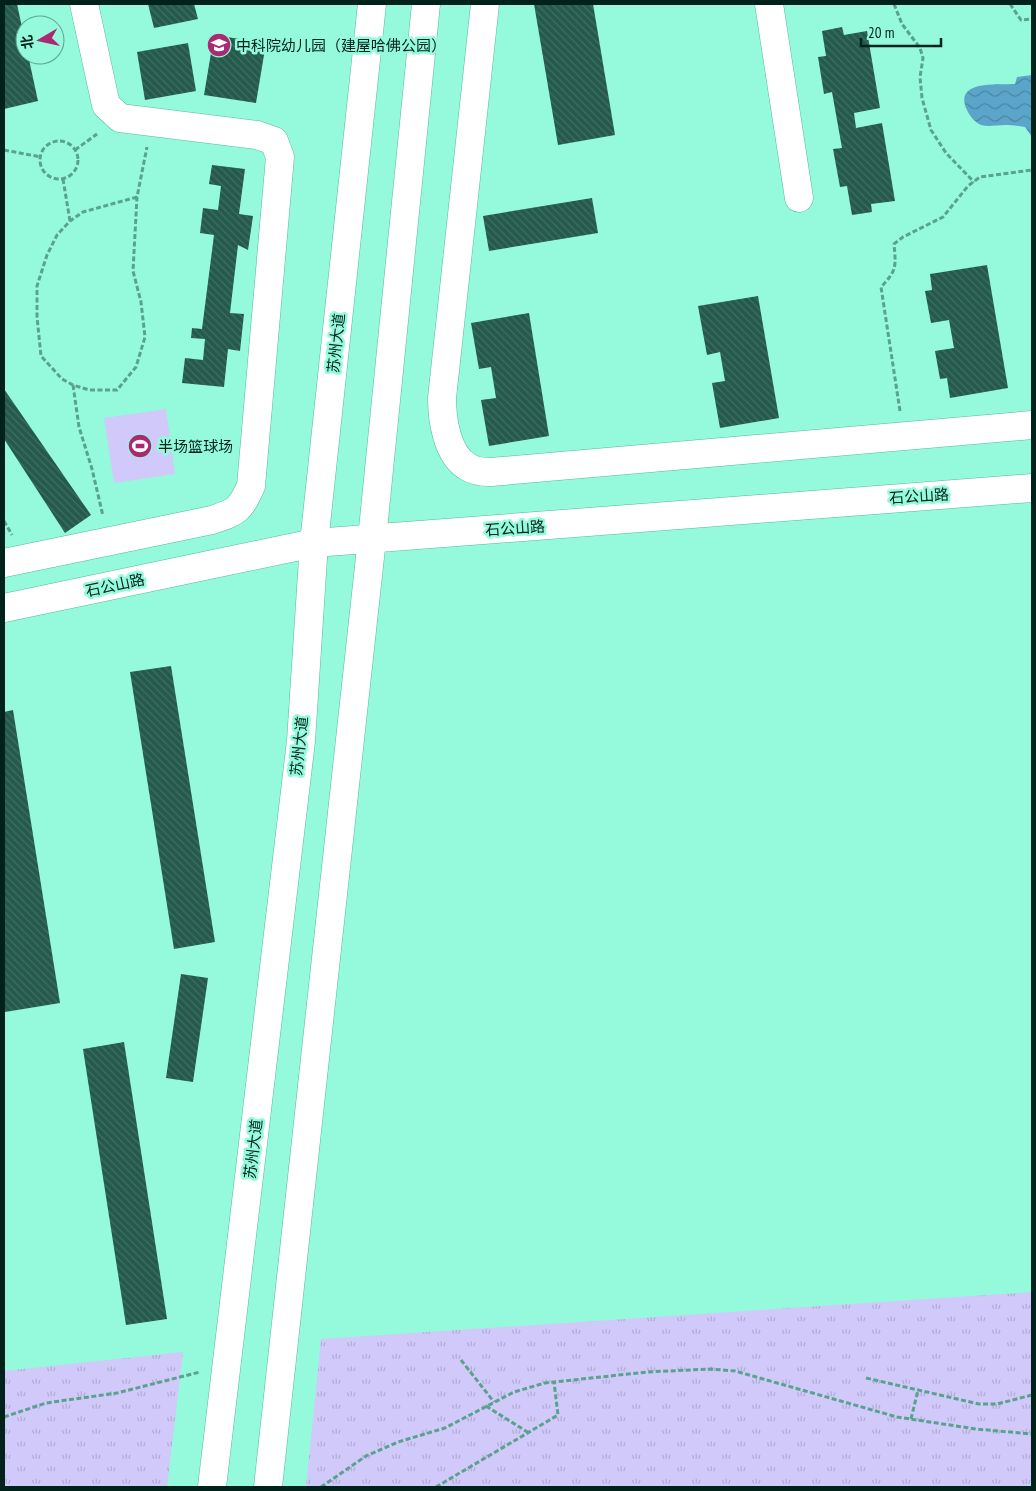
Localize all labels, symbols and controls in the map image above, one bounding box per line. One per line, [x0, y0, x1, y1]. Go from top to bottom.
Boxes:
north arrow [15, 15, 65, 65]
scale bar [861, 15, 941, 47]
text: 20 m [868, 23, 894, 42]
school or university icon: 中科院幼儿园（建屋哈佛公园） [206, 32, 232, 58]
text: 北 [17, 34, 37, 50]
place label: 中科院幼儿园（建屋哈佛公园） [236, 36, 446, 55]
street label: 苏州大道 [323, 312, 349, 374]
sports icon: 半场篮球场 [127, 433, 153, 459]
place label: 半场篮球场 [158, 437, 233, 456]
street label: 石公山路 [888, 484, 950, 508]
street label: 石公山路 [484, 516, 546, 540]
street label: 石公山路 [84, 569, 146, 601]
street label: 苏州大道 [286, 715, 312, 777]
street label: 苏州大道 [240, 1118, 266, 1180]

